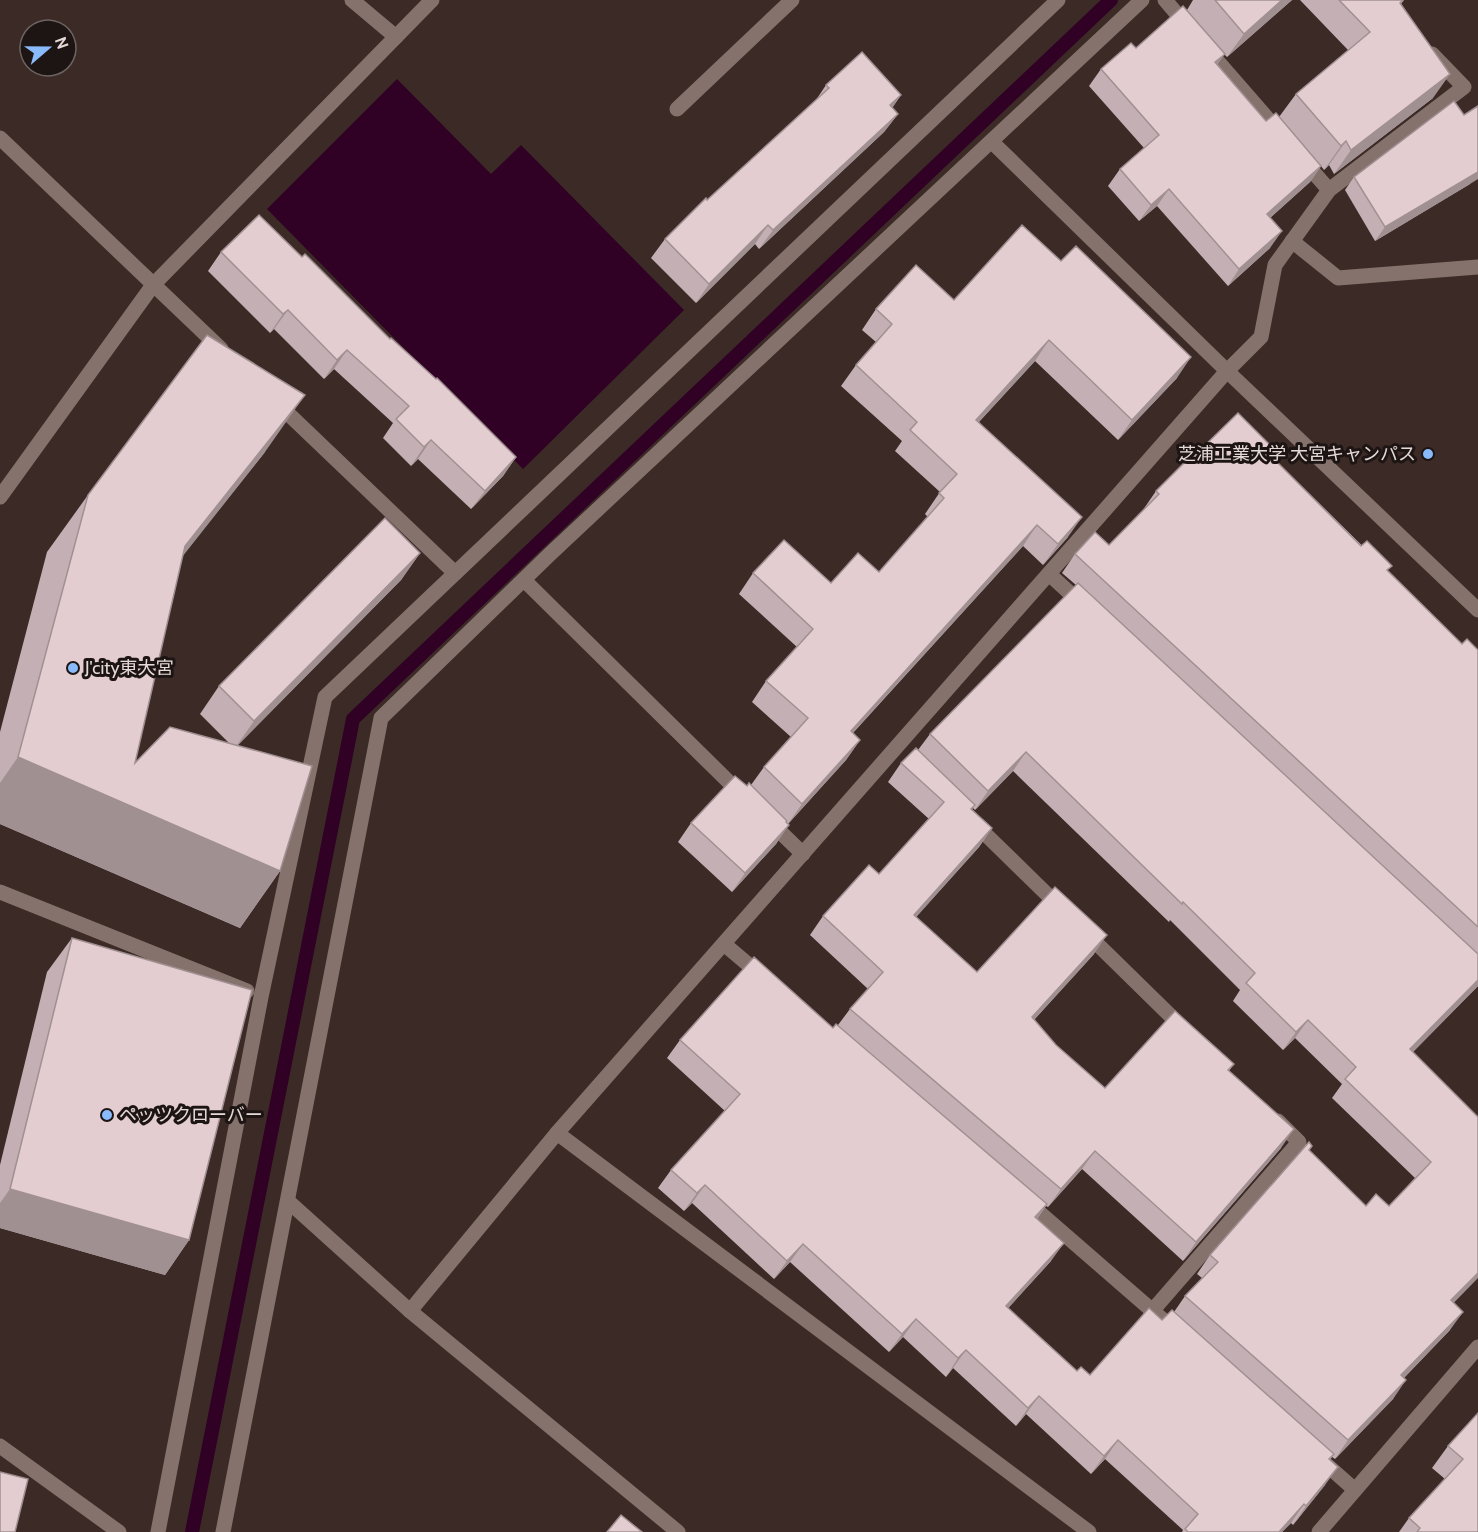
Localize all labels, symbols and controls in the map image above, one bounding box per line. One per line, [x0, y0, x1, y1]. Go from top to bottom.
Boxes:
north arrow [18, 18, 78, 78]
text: N [51, 34, 72, 52]
place label: 芝浦工業大学 大宮キャンパス [1178, 443, 1416, 465]
marker: 芝浦工業大学 大宮キャンパス [1421, 447, 1435, 461]
place label: J'city東大宮 [84, 657, 173, 679]
marker: J'city東大宮 [66, 661, 80, 675]
place label: ペッツクローバー [119, 1104, 263, 1126]
marker: ペッツクローバー [100, 1108, 114, 1122]

